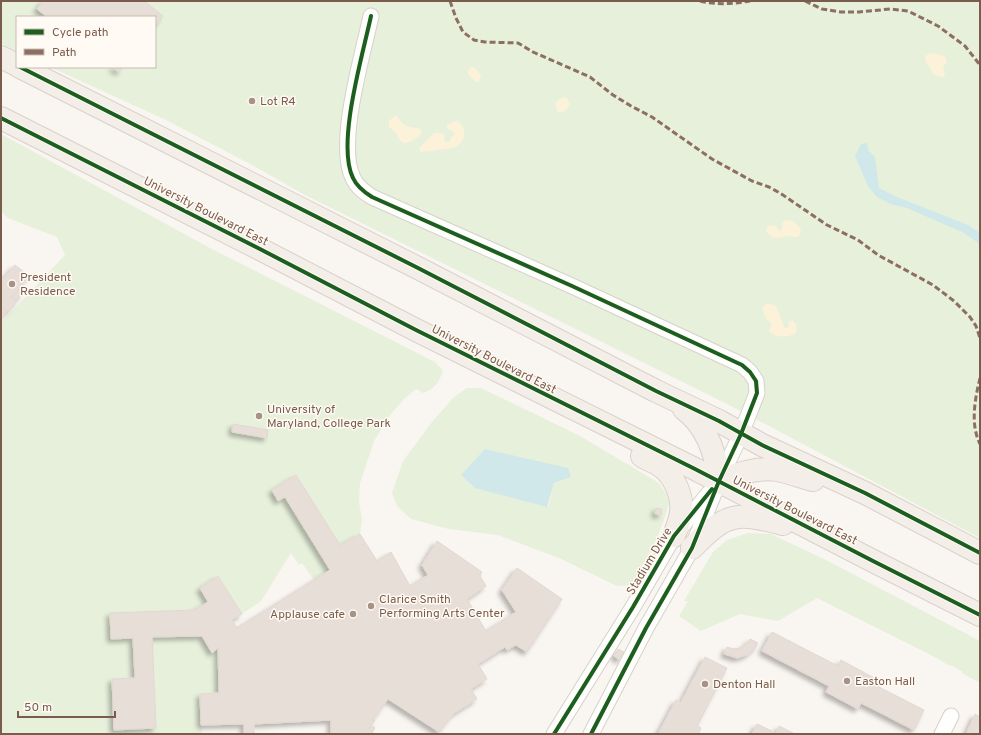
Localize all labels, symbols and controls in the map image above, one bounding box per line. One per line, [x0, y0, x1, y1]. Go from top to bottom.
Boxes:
legend [16, 16, 156, 68]
text: Cycle path [52, 25, 109, 41]
text: Path [52, 45, 77, 61]
place label: Lot R4 [260, 94, 296, 110]
marker: Lot R4 [247, 96, 257, 106]
street label: University Boulevard East [140, 173, 271, 250]
place label: President Residence [20, 270, 76, 300]
marker: President Residence [7, 279, 17, 289]
street label: University Boulevard East [428, 321, 559, 398]
place label: University of Maryland, College Park [267, 402, 391, 432]
marker: University of Maryland, College Park [254, 411, 264, 421]
street label: University Boulevard East [729, 472, 860, 549]
street label: Stadium Drive [623, 525, 676, 598]
place label: Clarice Smith Performing Arts Center [379, 592, 505, 622]
marker: Clarice Smith Performing Arts Center [366, 601, 376, 611]
place label: Applause cafe [270, 607, 345, 623]
marker: Applause cafe [348, 609, 358, 619]
place label: Easton Hall [855, 674, 915, 690]
marker: Easton Hall [842, 676, 852, 686]
place label: Denton Hall [713, 677, 776, 693]
marker: Denton Hall [700, 679, 710, 689]
scale bar [18, 693, 115, 719]
text: 50 m [24, 700, 52, 716]

